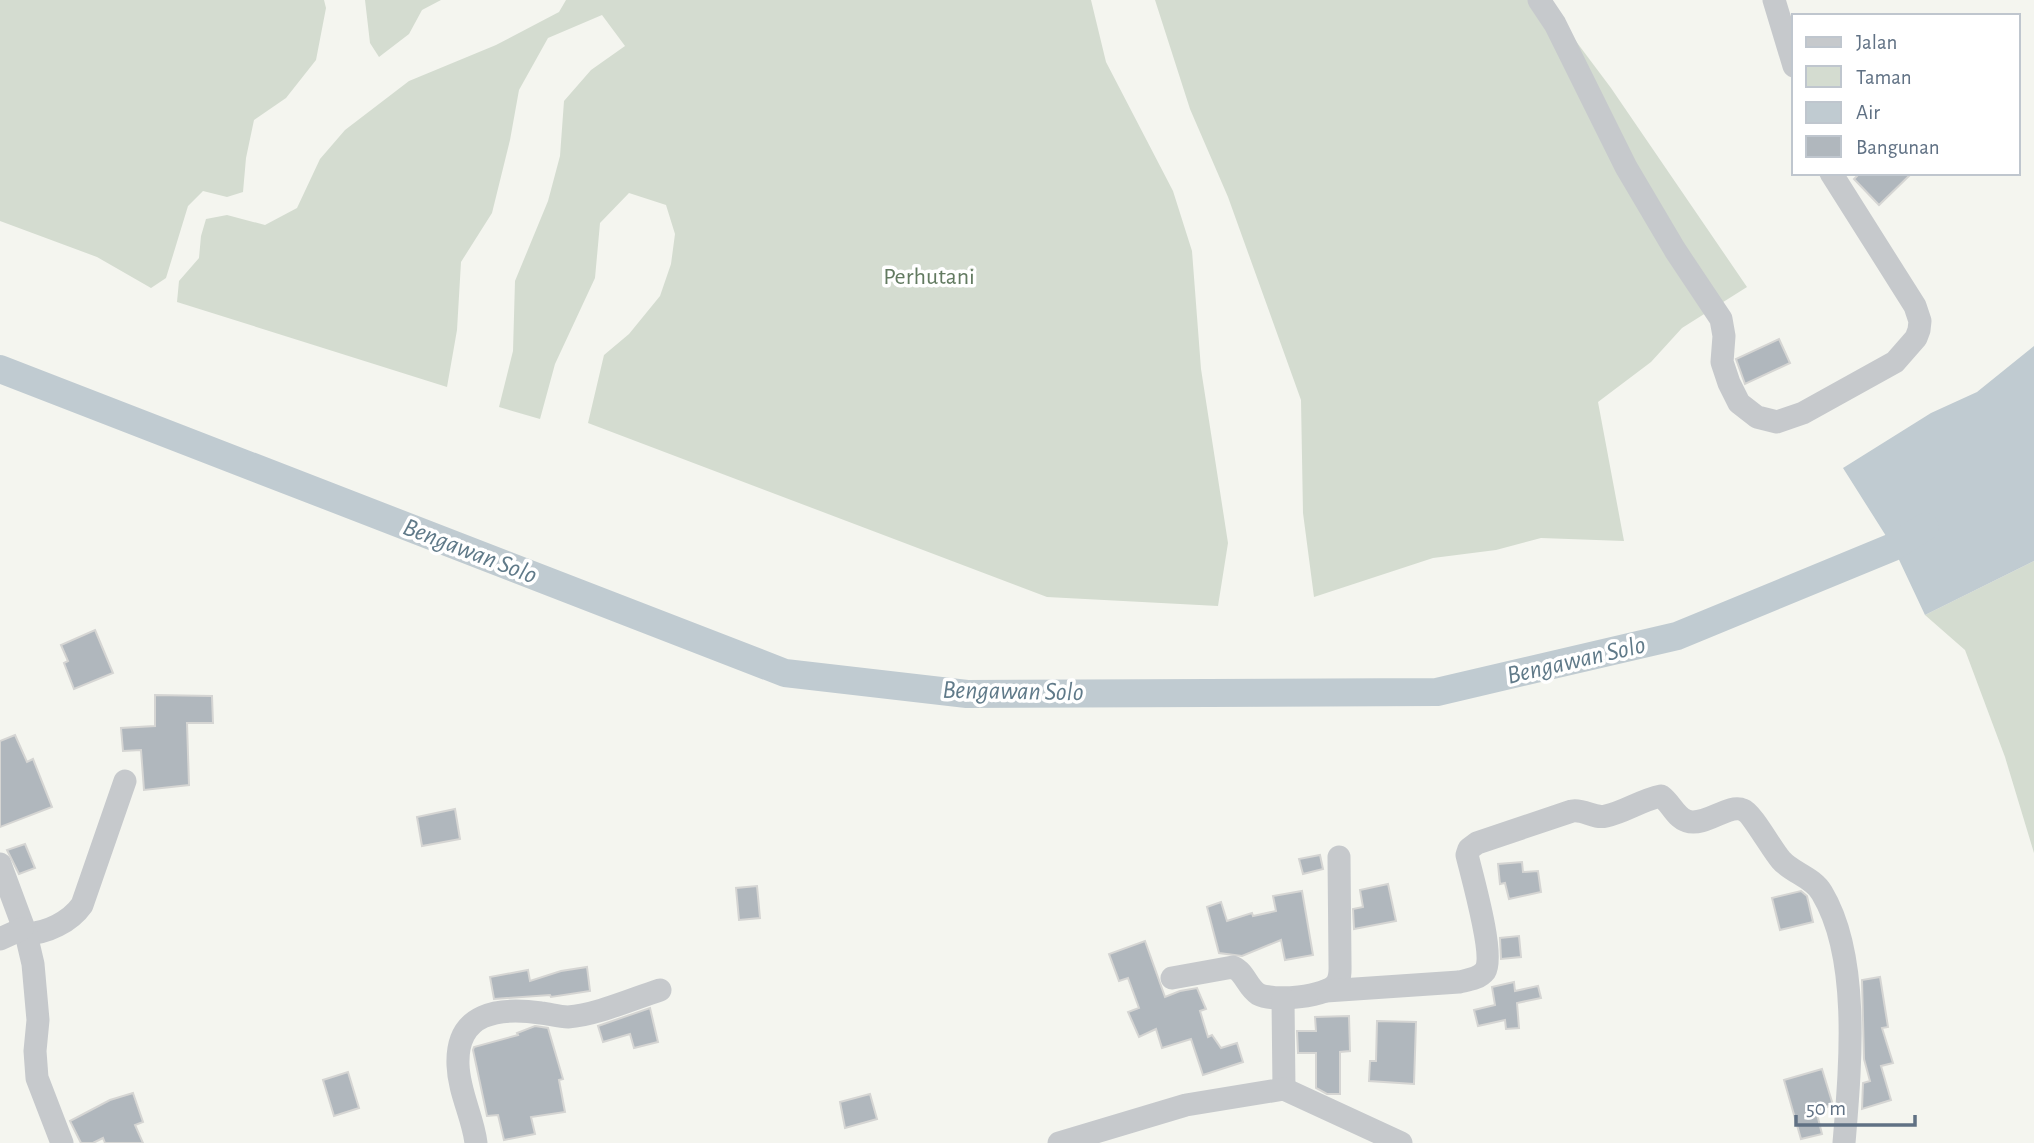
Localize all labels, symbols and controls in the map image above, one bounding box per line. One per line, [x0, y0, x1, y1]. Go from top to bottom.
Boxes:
legend [1792, 14, 2020, 175]
text: Jalan [1856, 32, 1897, 53]
text: Taman [1856, 67, 1912, 88]
text: Air [1856, 102, 1880, 123]
text: Bangunan [1856, 137, 1940, 158]
park label: Perhutani [883, 265, 975, 289]
water label: Bengawan Solo [399, 514, 541, 588]
water label: Bengawan Solo [1504, 631, 1648, 689]
water label: Bengawan Solo [942, 677, 1084, 705]
scale bar [1796, 1084, 1915, 1128]
text: 50 m [1806, 1098, 1846, 1119]

